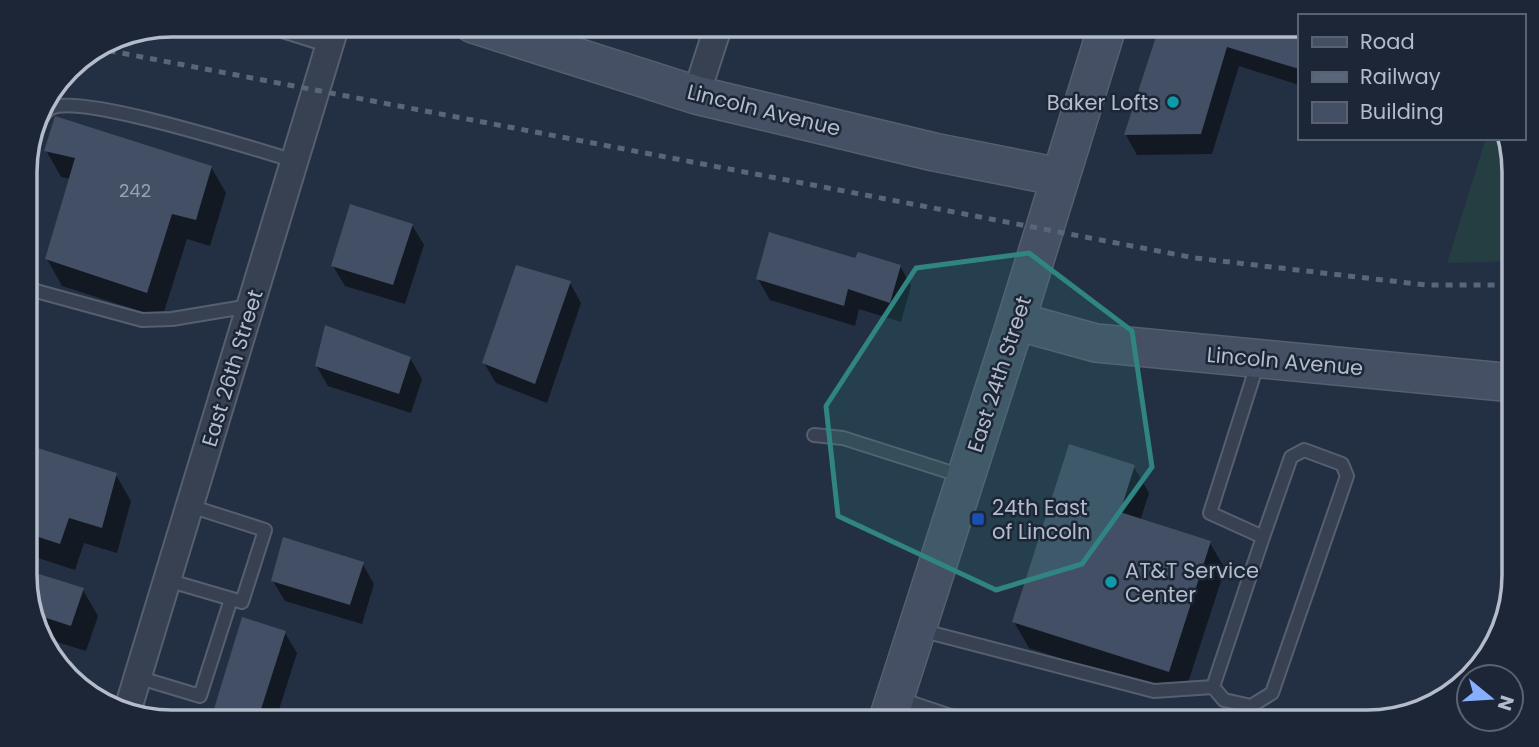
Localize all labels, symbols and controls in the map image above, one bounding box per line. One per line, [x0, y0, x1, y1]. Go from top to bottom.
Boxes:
legend [1298, 14, 1525, 140]
text: Road [1360, 27, 1415, 56]
text: Railway [1360, 62, 1441, 91]
street label: Lincoln Avenue [684, 77, 844, 143]
place label: Baker Lofts [1047, 88, 1159, 117]
marker: Baker Lofts [1165, 94, 1181, 110]
text: Building [1360, 97, 1444, 126]
house number: 242 [119, 178, 151, 203]
street label: East 26th Street [194, 286, 270, 450]
street label: East 24th Street [960, 292, 1038, 456]
street label: Lincoln Avenue [1206, 340, 1364, 382]
place label: 24th East of Lincoln [992, 493, 1090, 546]
marker: 24th East of Lincoln [970, 511, 986, 527]
place label: AT&T Service Center [1125, 556, 1259, 609]
marker: AT&T Service Center [1103, 574, 1119, 590]
north arrow [1455, 663, 1525, 733]
text: N [1491, 692, 1521, 714]

